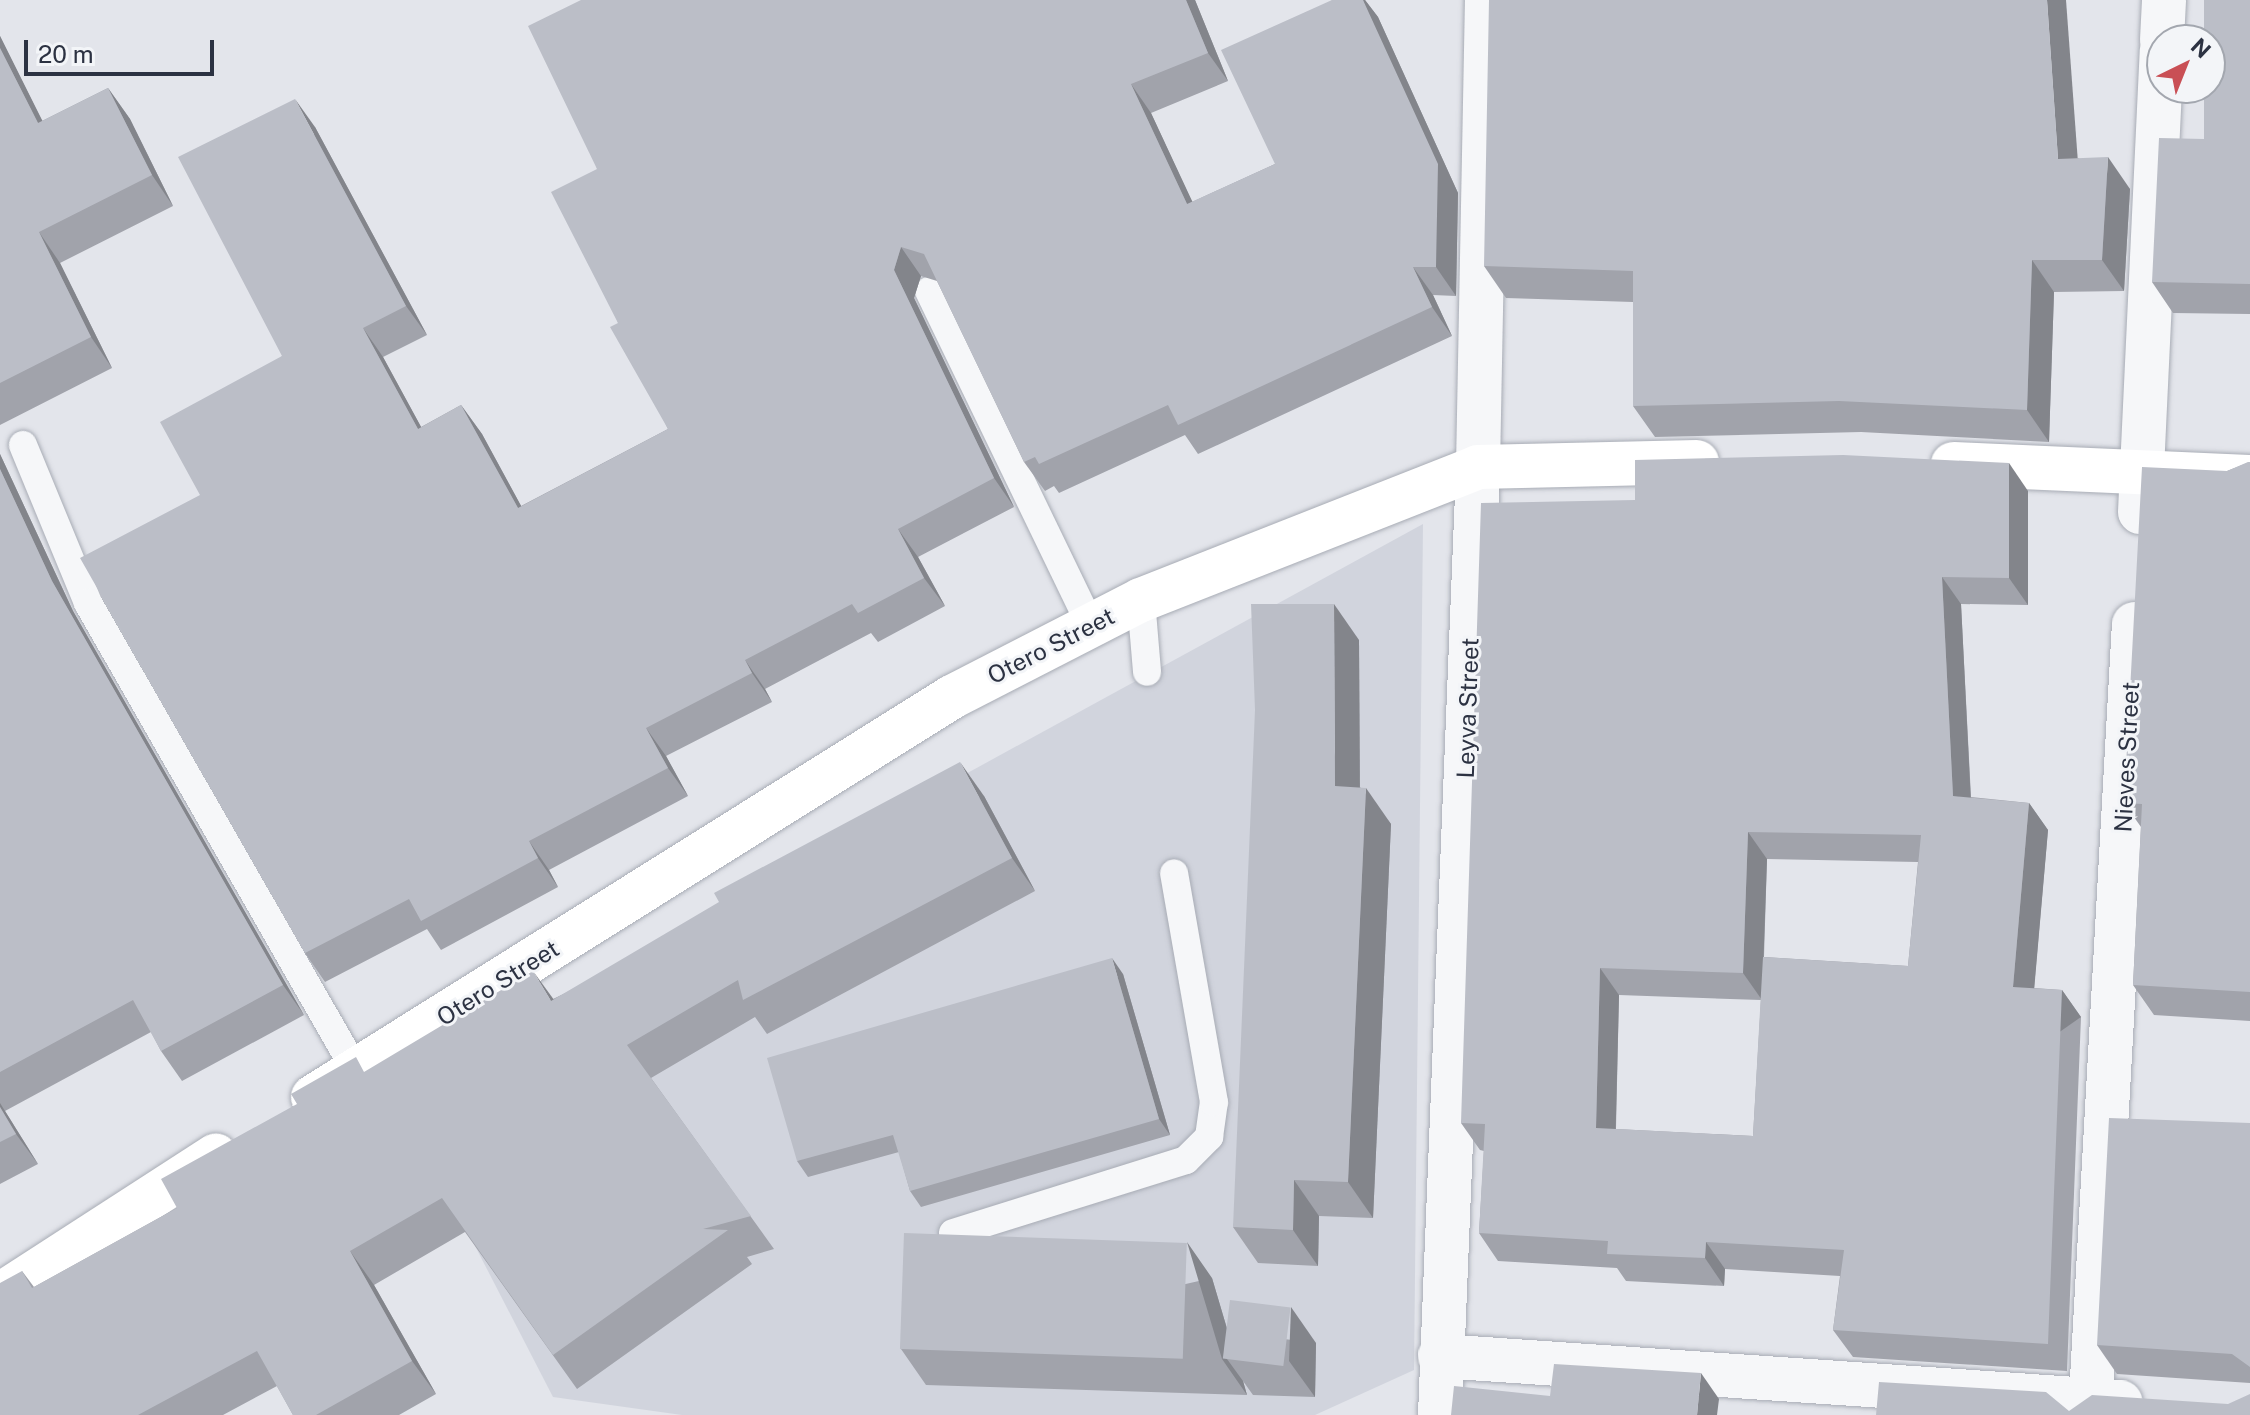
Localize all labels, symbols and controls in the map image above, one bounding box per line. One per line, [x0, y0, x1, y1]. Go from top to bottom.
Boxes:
scale bar [28, 24, 218, 74]
north arrow [2146, 24, 2226, 104]
text: N [2186, 33, 2216, 63]
text: 20 m [38, 40, 94, 68]
street label: Otero Street [983, 602, 1119, 690]
street label: Leyva Street [1451, 637, 1485, 779]
street label: Nieves Street [2109, 681, 2145, 833]
street label: Otero Street [432, 934, 564, 1032]

